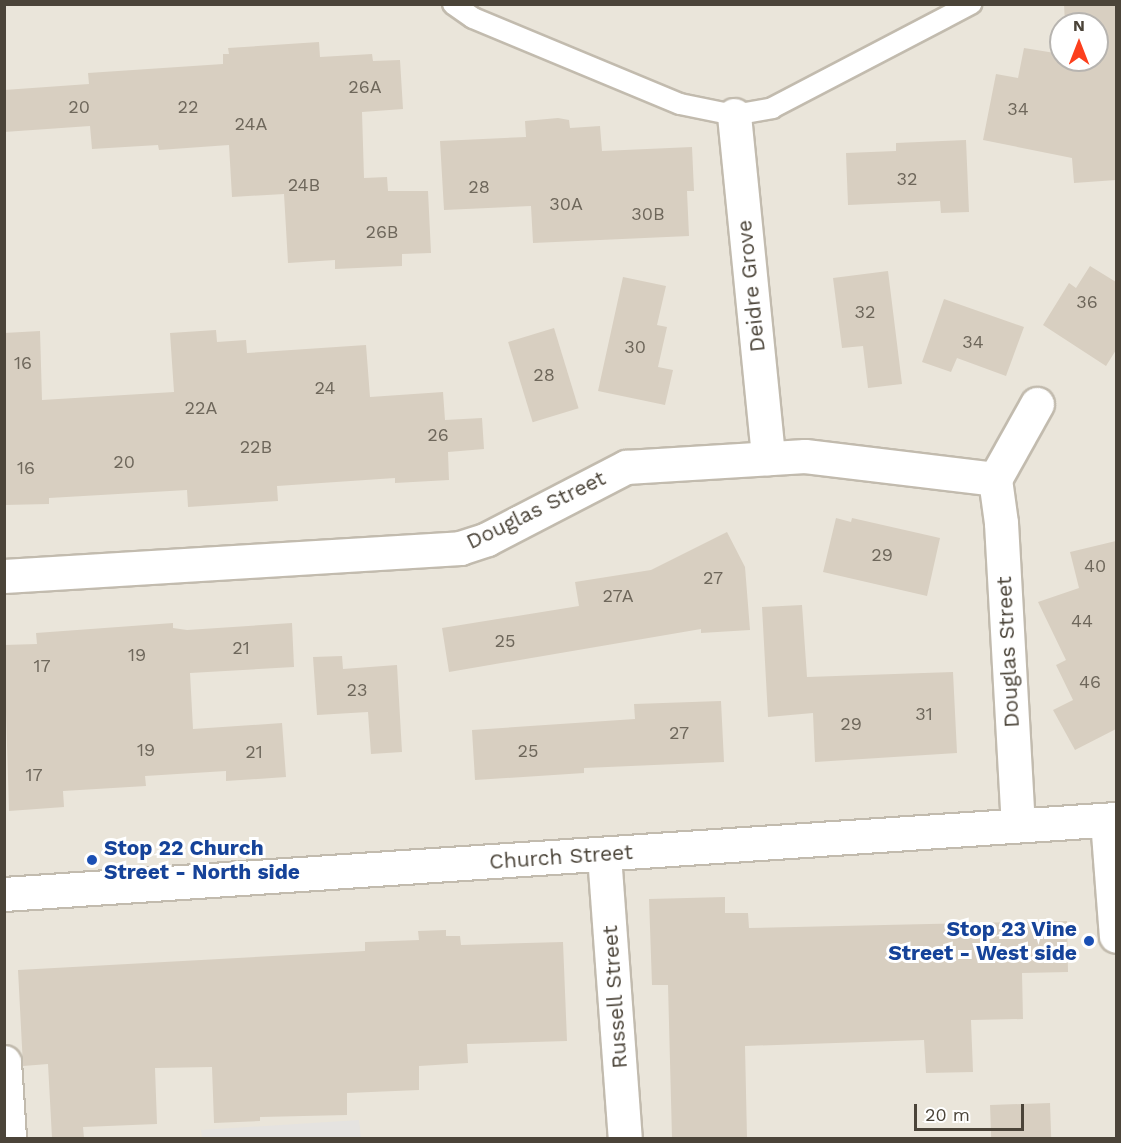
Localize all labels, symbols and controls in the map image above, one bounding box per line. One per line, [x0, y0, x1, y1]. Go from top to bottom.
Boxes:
north arrow [1049, 12, 1109, 72]
text: N [1073, 16, 1085, 35]
house number: 26A [348, 76, 382, 98]
house number: 20 [68, 96, 90, 118]
house number: 22 [178, 96, 198, 118]
house number: 34 [1007, 98, 1029, 120]
house number: 24A [235, 113, 267, 135]
house number: 32 [897, 168, 917, 190]
house number: 24B [288, 174, 320, 196]
house number: 28 [468, 176, 490, 198]
house number: 30A [549, 193, 583, 215]
house number: 30B [631, 203, 665, 225]
street label: Deidre Grove [732, 219, 770, 353]
house number: 26B [365, 221, 399, 243]
house number: 36 [1076, 291, 1098, 313]
house number: 32 [855, 301, 875, 323]
house number: 34 [962, 331, 984, 353]
house number: 30 [624, 336, 646, 358]
house number: 16 [14, 352, 32, 374]
house number: 28 [533, 364, 555, 386]
house number: 24 [315, 377, 335, 399]
house number: 22A [185, 397, 217, 419]
house number: 26 [427, 424, 449, 446]
house number: 22B [240, 436, 272, 458]
house number: 20 [113, 451, 135, 473]
house number: 16 [17, 457, 35, 479]
street label: Douglas Street [462, 465, 610, 555]
house number: 29 [871, 544, 893, 566]
house number: 40 [1084, 555, 1106, 577]
house number: 27 [703, 567, 723, 589]
street label: Douglas Street [991, 576, 1025, 728]
house number: 27A [602, 585, 634, 607]
house number: 44 [1071, 610, 1093, 632]
house number: 25 [495, 630, 515, 652]
house number: 21 [232, 637, 250, 659]
house number: 19 [128, 644, 146, 666]
house number: 17 [33, 655, 51, 677]
house number: 46 [1079, 671, 1101, 693]
house number: 23 [347, 679, 367, 701]
house number: 31 [915, 703, 933, 725]
house number: 29 [840, 713, 862, 735]
house number: 27 [669, 722, 689, 744]
house number: 19 [137, 739, 155, 761]
house number: 25 [518, 740, 538, 762]
house number: 21 [245, 741, 263, 763]
house number: 17 [25, 764, 43, 786]
place label: Stop 22 Church Street - North side [104, 835, 300, 885]
street label: Church Street [488, 839, 634, 875]
marker: Stop 22 Church Street - North side [85, 853, 99, 867]
place label: Stop 23 Vine Street - West side [888, 916, 1077, 966]
street label: Russell Street [597, 924, 633, 1070]
marker: Stop 23 Vine Street - West side [1082, 934, 1096, 948]
scale bar [917, 1092, 1026, 1130]
text: 20 m [925, 1104, 970, 1125]

